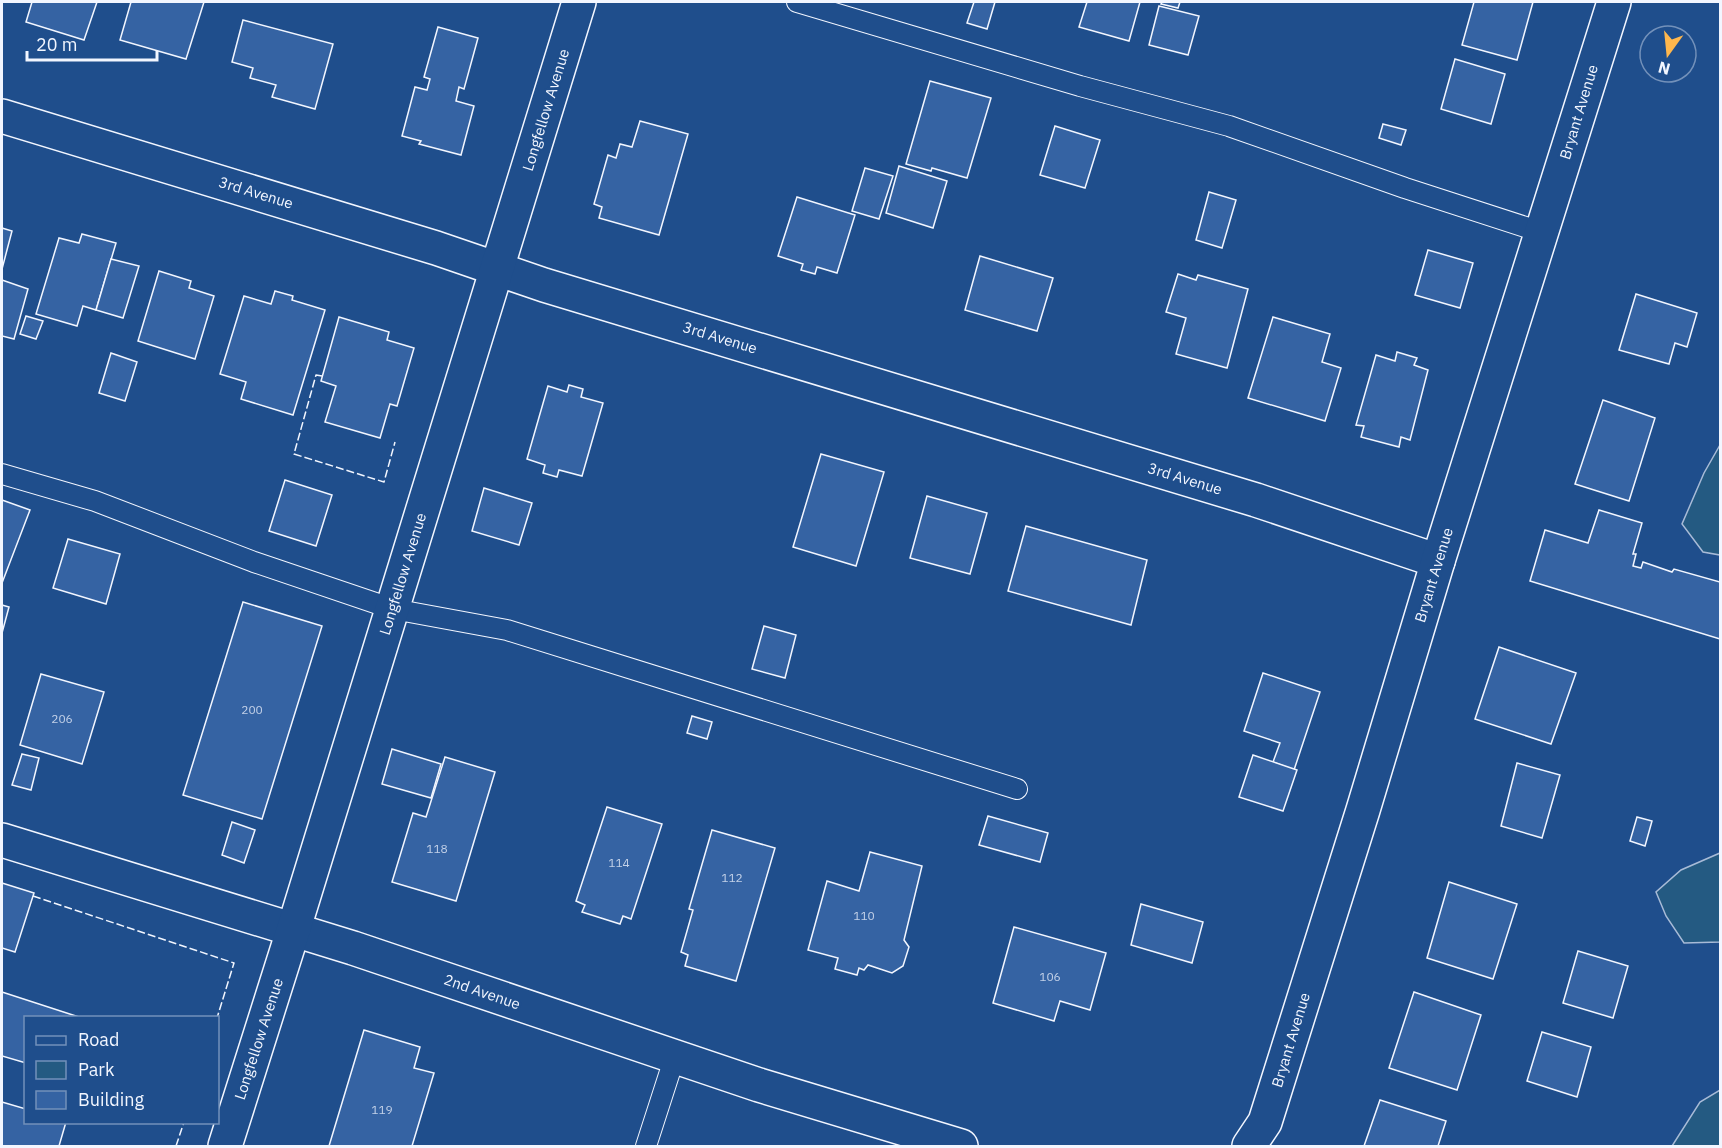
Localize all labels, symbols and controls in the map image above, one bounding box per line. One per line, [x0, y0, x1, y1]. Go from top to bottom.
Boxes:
scale bar [27, 24, 158, 62]
north arrow [1638, 24, 1698, 84]
text: 20 m [36, 33, 78, 56]
street label: Longfellow Avenue [518, 46, 573, 173]
text: N [1656, 57, 1672, 80]
street label: Bryant Avenue [1555, 62, 1602, 162]
street label: 3rd Avenue [217, 172, 296, 213]
street label: 3rd Avenue [681, 317, 760, 358]
street label: 3rd Avenue [1146, 458, 1225, 499]
street label: Longfellow Avenue [375, 510, 430, 637]
street label: Bryant Avenue [1410, 525, 1457, 625]
house number: 200 [241, 702, 263, 717]
house number: 206 [51, 711, 73, 726]
house number: 118 [426, 841, 448, 856]
house number: 114 [608, 855, 630, 870]
house number: 112 [721, 870, 743, 885]
house number: 110 [853, 908, 875, 923]
house number: 106 [1039, 969, 1061, 984]
street label: 2nd Avenue [441, 970, 523, 1014]
street label: Longfellow Avenue [230, 976, 287, 1102]
street label: Bryant Avenue [1267, 990, 1314, 1090]
legend [24, 1016, 219, 1124]
text: Road [78, 1028, 119, 1051]
text: Park [78, 1058, 115, 1081]
text: Building [78, 1088, 145, 1111]
house number: 119 [371, 1102, 393, 1117]

